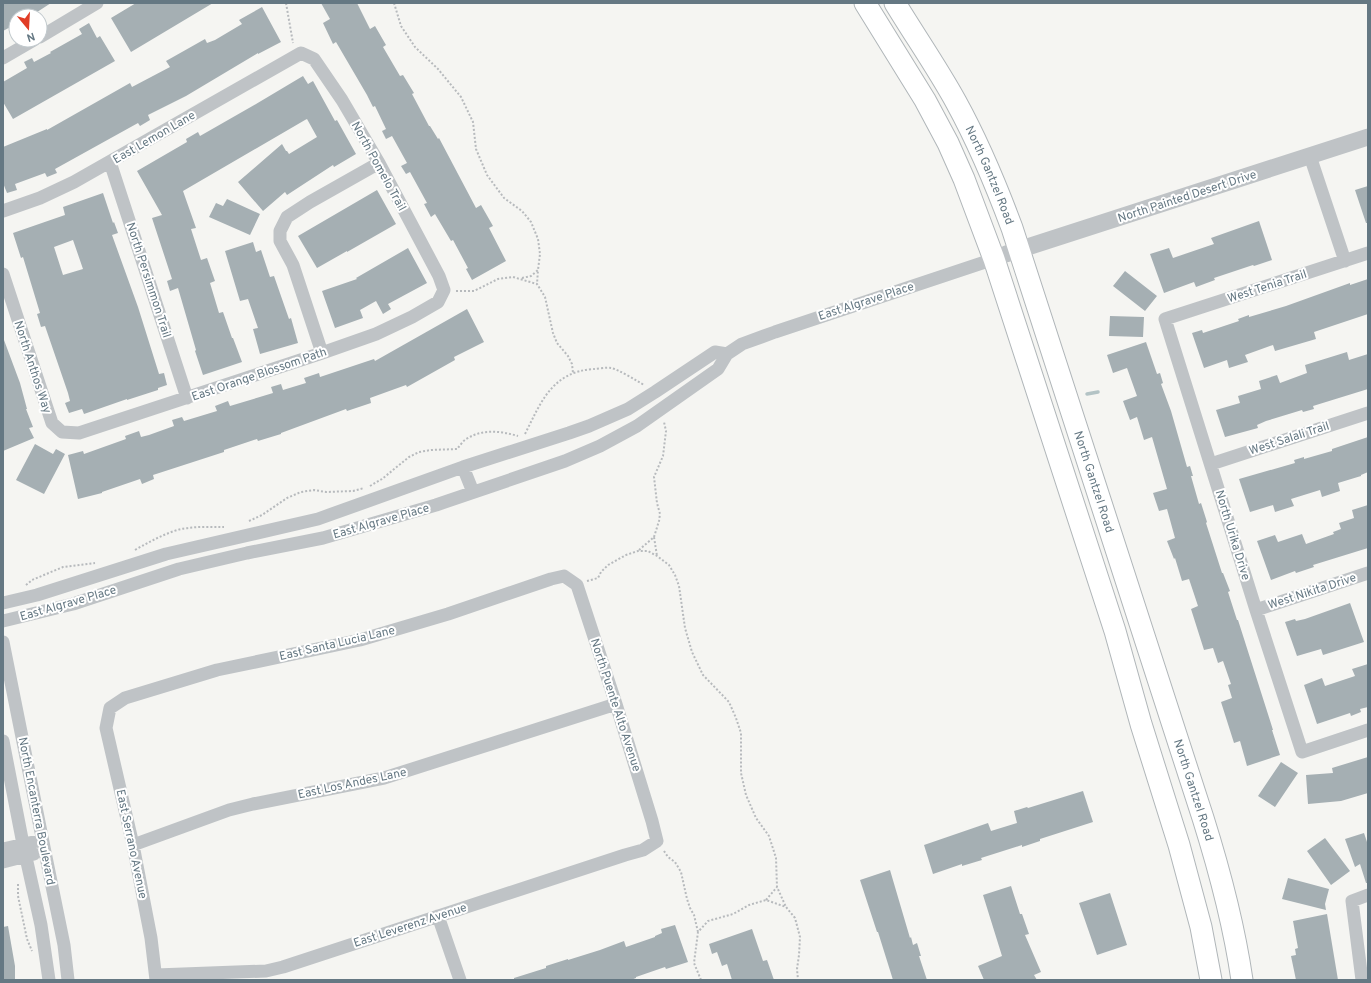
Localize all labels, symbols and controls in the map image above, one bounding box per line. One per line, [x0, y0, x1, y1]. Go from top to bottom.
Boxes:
north arrow [8, 8, 48, 48]
text: N [25, 29, 37, 44]
street label: East Lemon Lane [110, 108, 199, 168]
street label: North Pomelo Trail [347, 119, 409, 214]
street label: North Gantzel Road [961, 123, 1017, 227]
street label: North Painted Desert Drive [1116, 167, 1259, 227]
street label: North Persimmon Trail [122, 221, 174, 340]
street label: West Tenia Trail [1226, 267, 1309, 307]
street label: East Algrave Place [816, 279, 916, 325]
street label: North Anthos Way [10, 319, 55, 416]
street label: East Orange Blossom Path [190, 344, 329, 406]
street label: West Salali Trail [1247, 418, 1331, 459]
street label: North Gantzel Road [1069, 429, 1117, 535]
street label: North Urika Drive [1211, 488, 1253, 582]
street label: East Algrave Place [331, 501, 431, 543]
street label: West Nikita Drive [1266, 570, 1359, 614]
street label: East Algrave Place [18, 583, 118, 625]
street label: East Santa Lucia Lane [278, 623, 397, 665]
street label: North Puente Alto Avenue [586, 637, 644, 774]
street label: North Encanterra Boulevard [14, 736, 58, 886]
street label: North Gantzel Road [1169, 737, 1217, 843]
street label: East Los Andes Lane [296, 765, 408, 803]
street label: East Serrano Avenue [112, 788, 150, 900]
street label: East Leverenz Avenue [352, 900, 469, 952]

